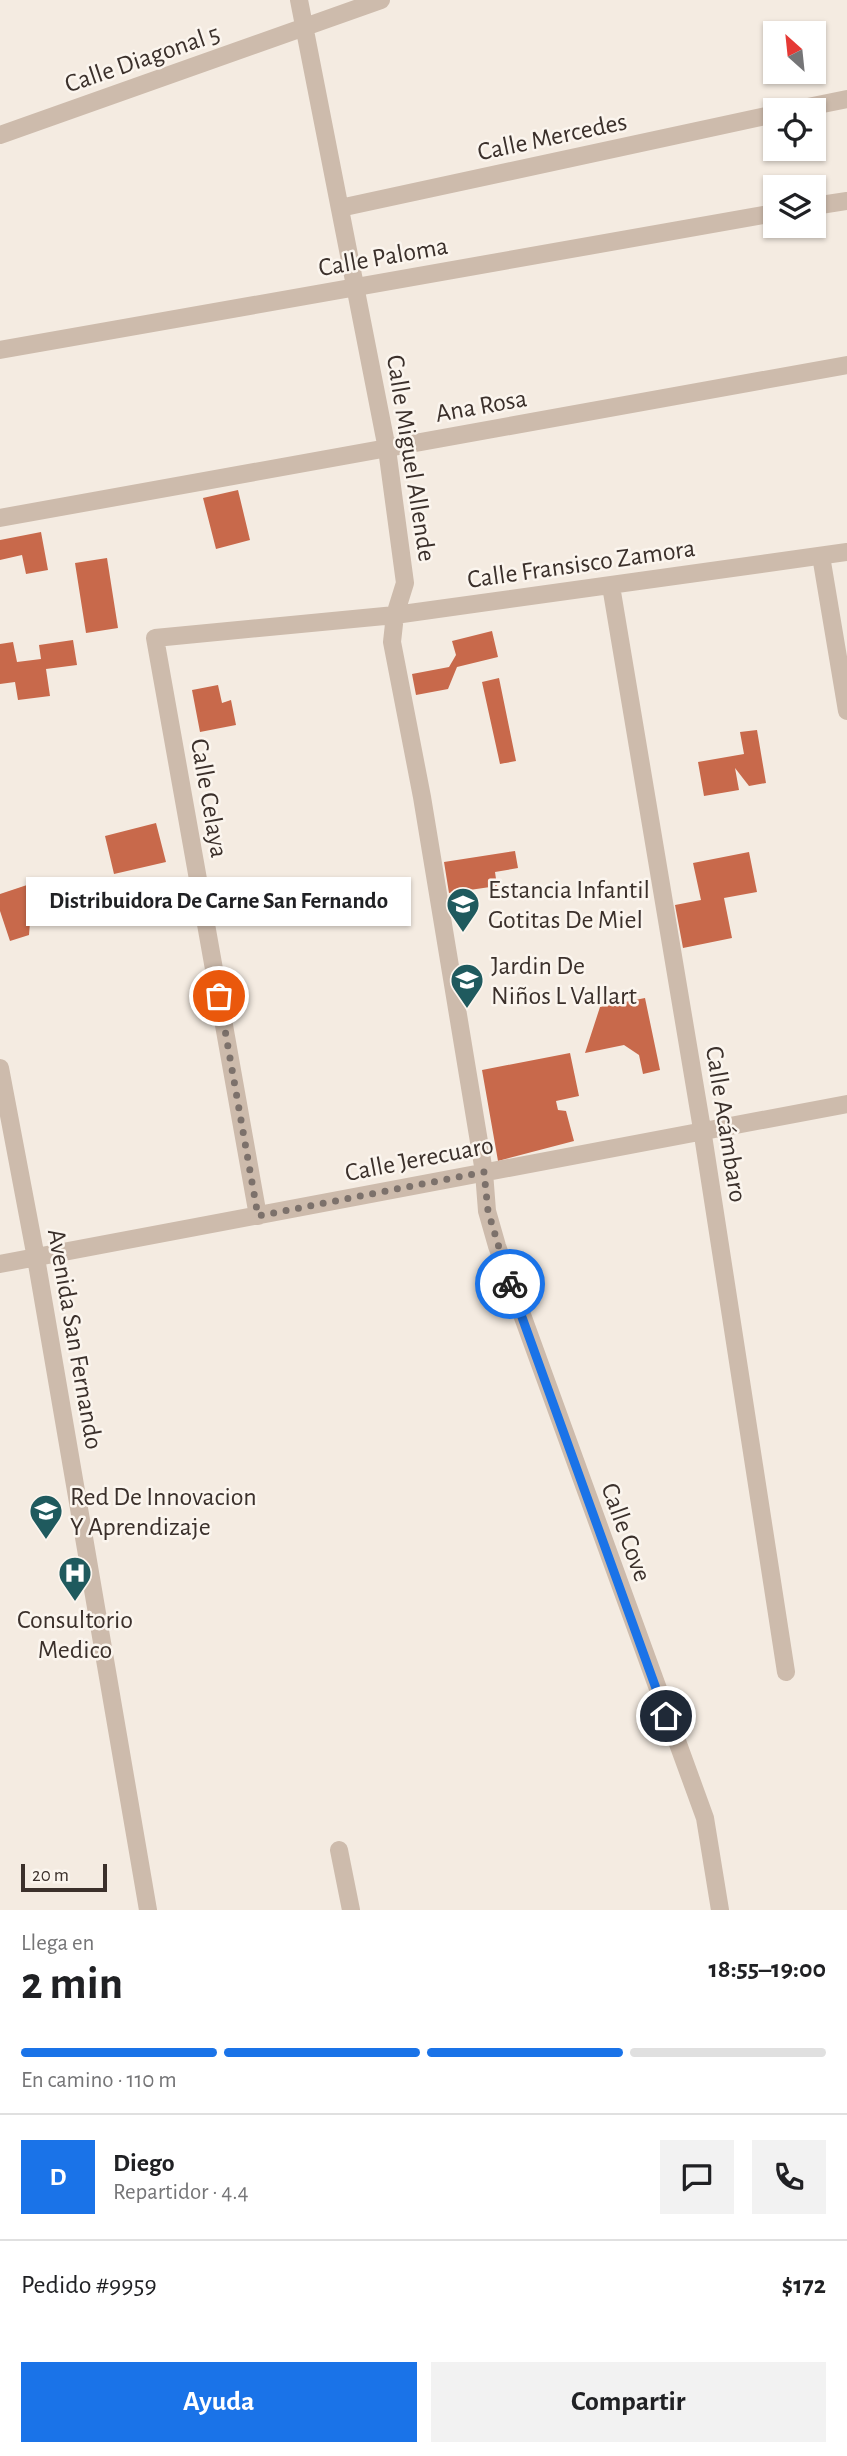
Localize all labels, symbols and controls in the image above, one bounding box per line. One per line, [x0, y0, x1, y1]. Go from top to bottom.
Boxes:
street label: Calle Diagonal 5 [62, 20, 223, 98]
north arrow [763, 21, 826, 84]
map controls [763, 21, 826, 238]
button: locate [763, 98, 826, 161]
street label: Calle Mercedes [475, 108, 629, 166]
button: layers [763, 175, 826, 238]
street label: Calle Paloma [316, 233, 450, 281]
street label: Calle Miguel Allende [382, 353, 440, 563]
street label: Ana Rosa [433, 385, 529, 427]
street label: Calle Fransisco Zamora [466, 535, 697, 593]
street label: Calle Celaya [186, 737, 232, 860]
callout: Distribuidora De Carne San Fernando [26, 877, 412, 926]
place label: Estancia Infantil Gotitas De Miel [488, 877, 650, 933]
school or university icon: Estancia Infantil Gotitas De Miel [444, 885, 482, 934]
text: Distribuidora De Carne San Fernando [49, 890, 388, 913]
place label: Jardin De Niños L Vallart [491, 953, 637, 1009]
school or university icon: Jardin De Niños L Vallart [448, 961, 486, 1010]
pin [189, 966, 249, 1026]
icon: bag [200, 977, 238, 1015]
street label: Calle Acámbaro [701, 1044, 751, 1204]
street label: Calle Jerecuaro [343, 1132, 496, 1186]
street label: Avenida San Fernando [43, 1227, 107, 1451]
courier [475, 1249, 545, 1319]
icon: bike [491, 1265, 529, 1303]
street label: Calle Cove [596, 1480, 656, 1585]
place label: Red De Innovacion Y Aprendizaje [70, 1484, 257, 1540]
school or university icon: Red De Innovacion Y Aprendizaje [27, 1492, 65, 1541]
hospital icon: Consultorio Medico [56, 1554, 94, 1603]
place label: Consultorio Medico [17, 1607, 133, 1663]
pin [636, 1686, 696, 1746]
icon: home [647, 1697, 685, 1735]
scale bar [21, 1861, 107, 1893]
text: 20 m [32, 1866, 69, 1885]
text: Llega en [21, 1932, 94, 1955]
text: 18:55–19:00 [708, 1956, 826, 1982]
text: 2 min [21, 1961, 123, 2007]
text: En camino · 110 m [21, 2069, 177, 2092]
button: chat [660, 2140, 734, 2214]
button: phone [752, 2140, 826, 2214]
text: Diego [113, 2150, 175, 2176]
text: D [49, 2164, 67, 2190]
text: Repartidor · 4.4 [113, 2181, 249, 2204]
text: Pedido #9959 [21, 2272, 157, 2298]
text: $172 [781, 2272, 826, 2298]
button: Ayuda [21, 2362, 417, 2442]
button: Compartir [431, 2362, 826, 2442]

